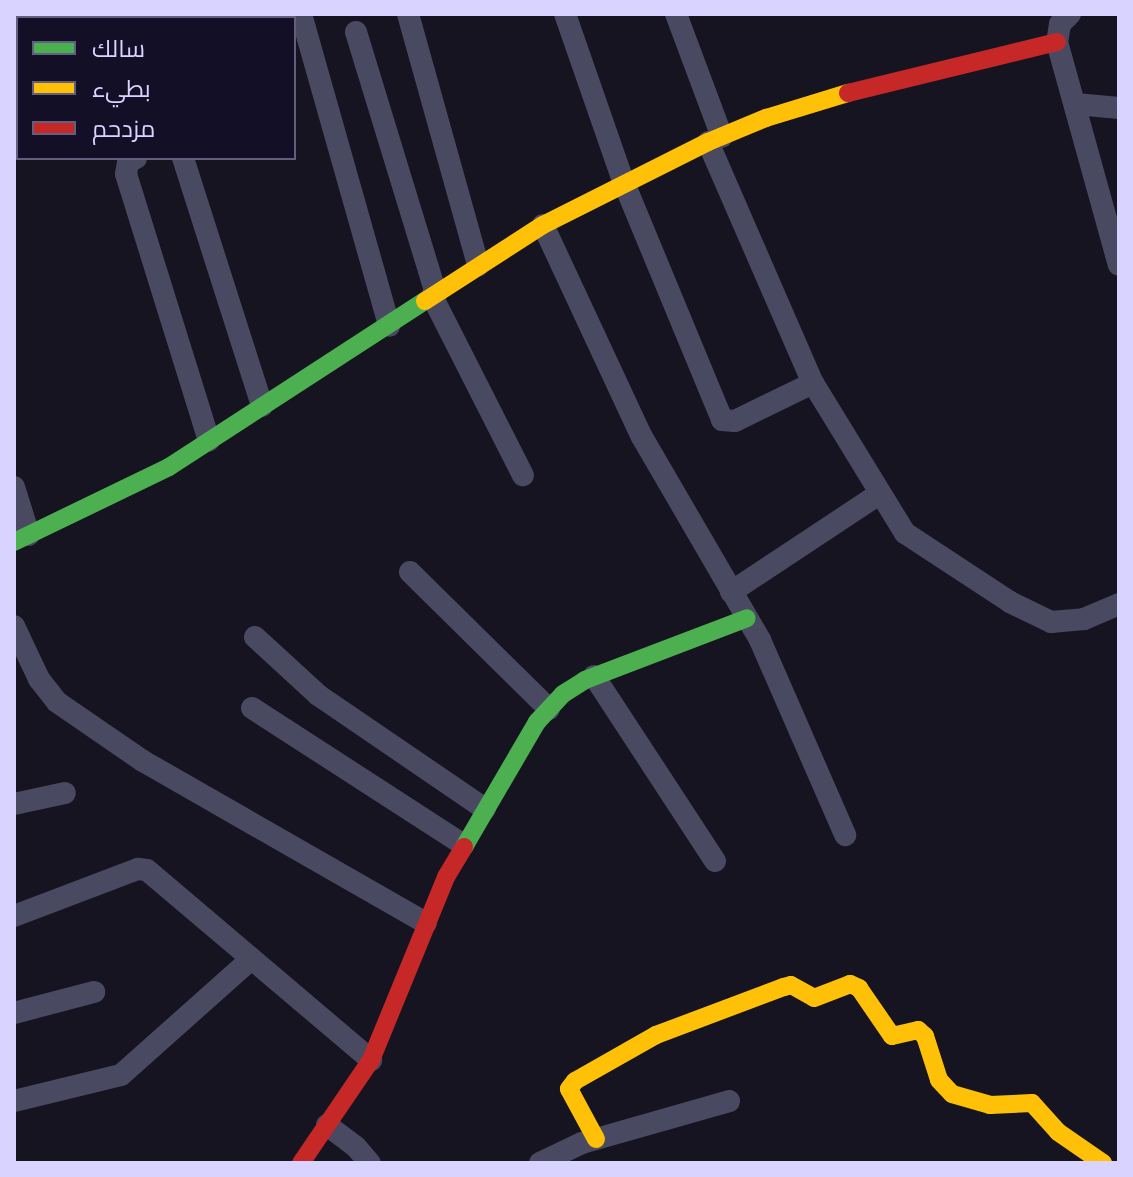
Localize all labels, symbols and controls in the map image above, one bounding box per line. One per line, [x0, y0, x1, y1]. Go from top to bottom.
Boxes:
legend [16, 16, 296, 160]
text: سالك [92, 34, 145, 63]
text: بطيء [92, 74, 151, 103]
text: مزدحم [92, 114, 155, 143]

